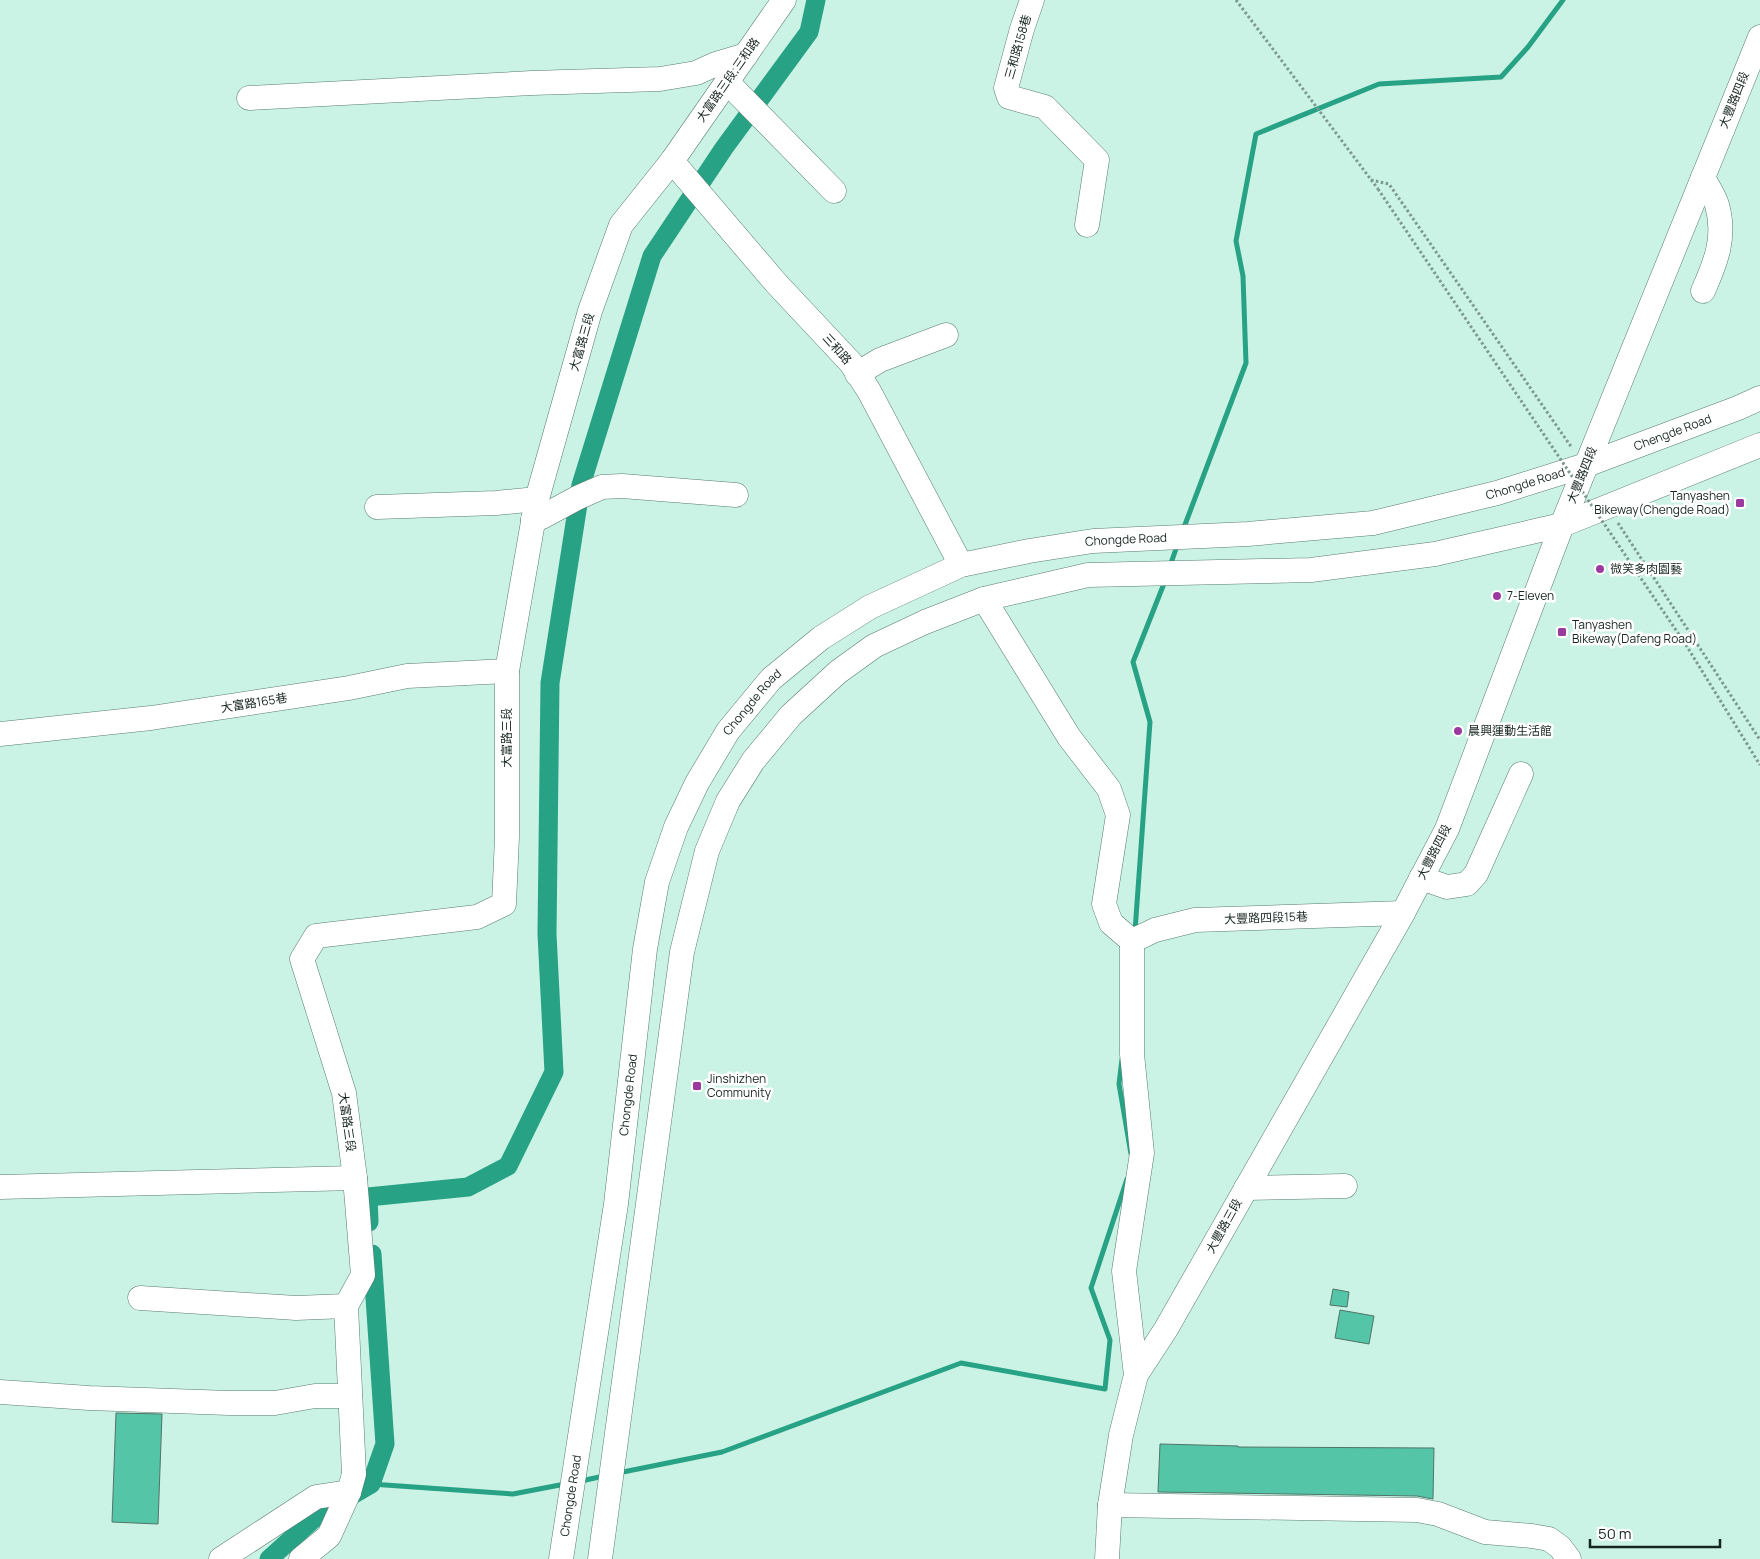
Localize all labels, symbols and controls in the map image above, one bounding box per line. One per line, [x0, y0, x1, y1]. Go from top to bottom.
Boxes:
street label: 三和路158巷 [1000, 13, 1035, 81]
street label: 大富路三段;三和路 [692, 34, 763, 125]
street label: 大豐路四段 [1714, 69, 1753, 131]
street label: 大富路三段 [565, 311, 598, 373]
street label: 三和路 [819, 330, 856, 368]
street label: Chengde Road [1631, 410, 1714, 454]
street label: 大豐路四段 [1562, 444, 1601, 506]
street label: Chongde Road [1484, 463, 1567, 503]
place label: Tanyashen Bikeway(Chengde Road) [1594, 487, 1730, 518]
marker: Tanyashen Bikeway(Chengde Road) [1734, 497, 1746, 509]
street label: Chongde Road [1084, 529, 1167, 550]
place label: 微笑多肉園藝 [1610, 560, 1682, 577]
marker: 微笑多肉園藝 [1594, 563, 1606, 575]
place label: 7-Eleven [1507, 587, 1554, 604]
marker: 7-Eleven [1491, 590, 1503, 602]
place label: Tanyashen Bikeway(Dafeng Road) [1572, 616, 1697, 647]
marker: Tanyashen Bikeway(Dafeng Road) [1556, 626, 1568, 638]
street label: Chongde Road [719, 665, 785, 739]
street label: 大富路165巷 [219, 689, 288, 716]
street label: 大富路三段 [498, 708, 515, 768]
place label: 晨興運動生活館 [1468, 722, 1552, 739]
marker: 晨興運動生活館 [1452, 725, 1464, 737]
street label: 大豐路四段 [1412, 821, 1455, 882]
street label: 大豐路四段15巷 [1224, 908, 1308, 927]
street label: Chongde Road [615, 1053, 641, 1137]
place label: Jinshizhen Community [707, 1070, 772, 1101]
marker: Jinshizhen Community [691, 1080, 703, 1092]
street label: 大富路三段 [335, 1091, 360, 1153]
street label: 大豐路三段 [1202, 1195, 1246, 1256]
street label: Chongde Road [556, 1454, 585, 1538]
scale bar [1590, 1516, 1720, 1548]
text: 50 m [1598, 1523, 1632, 1544]

